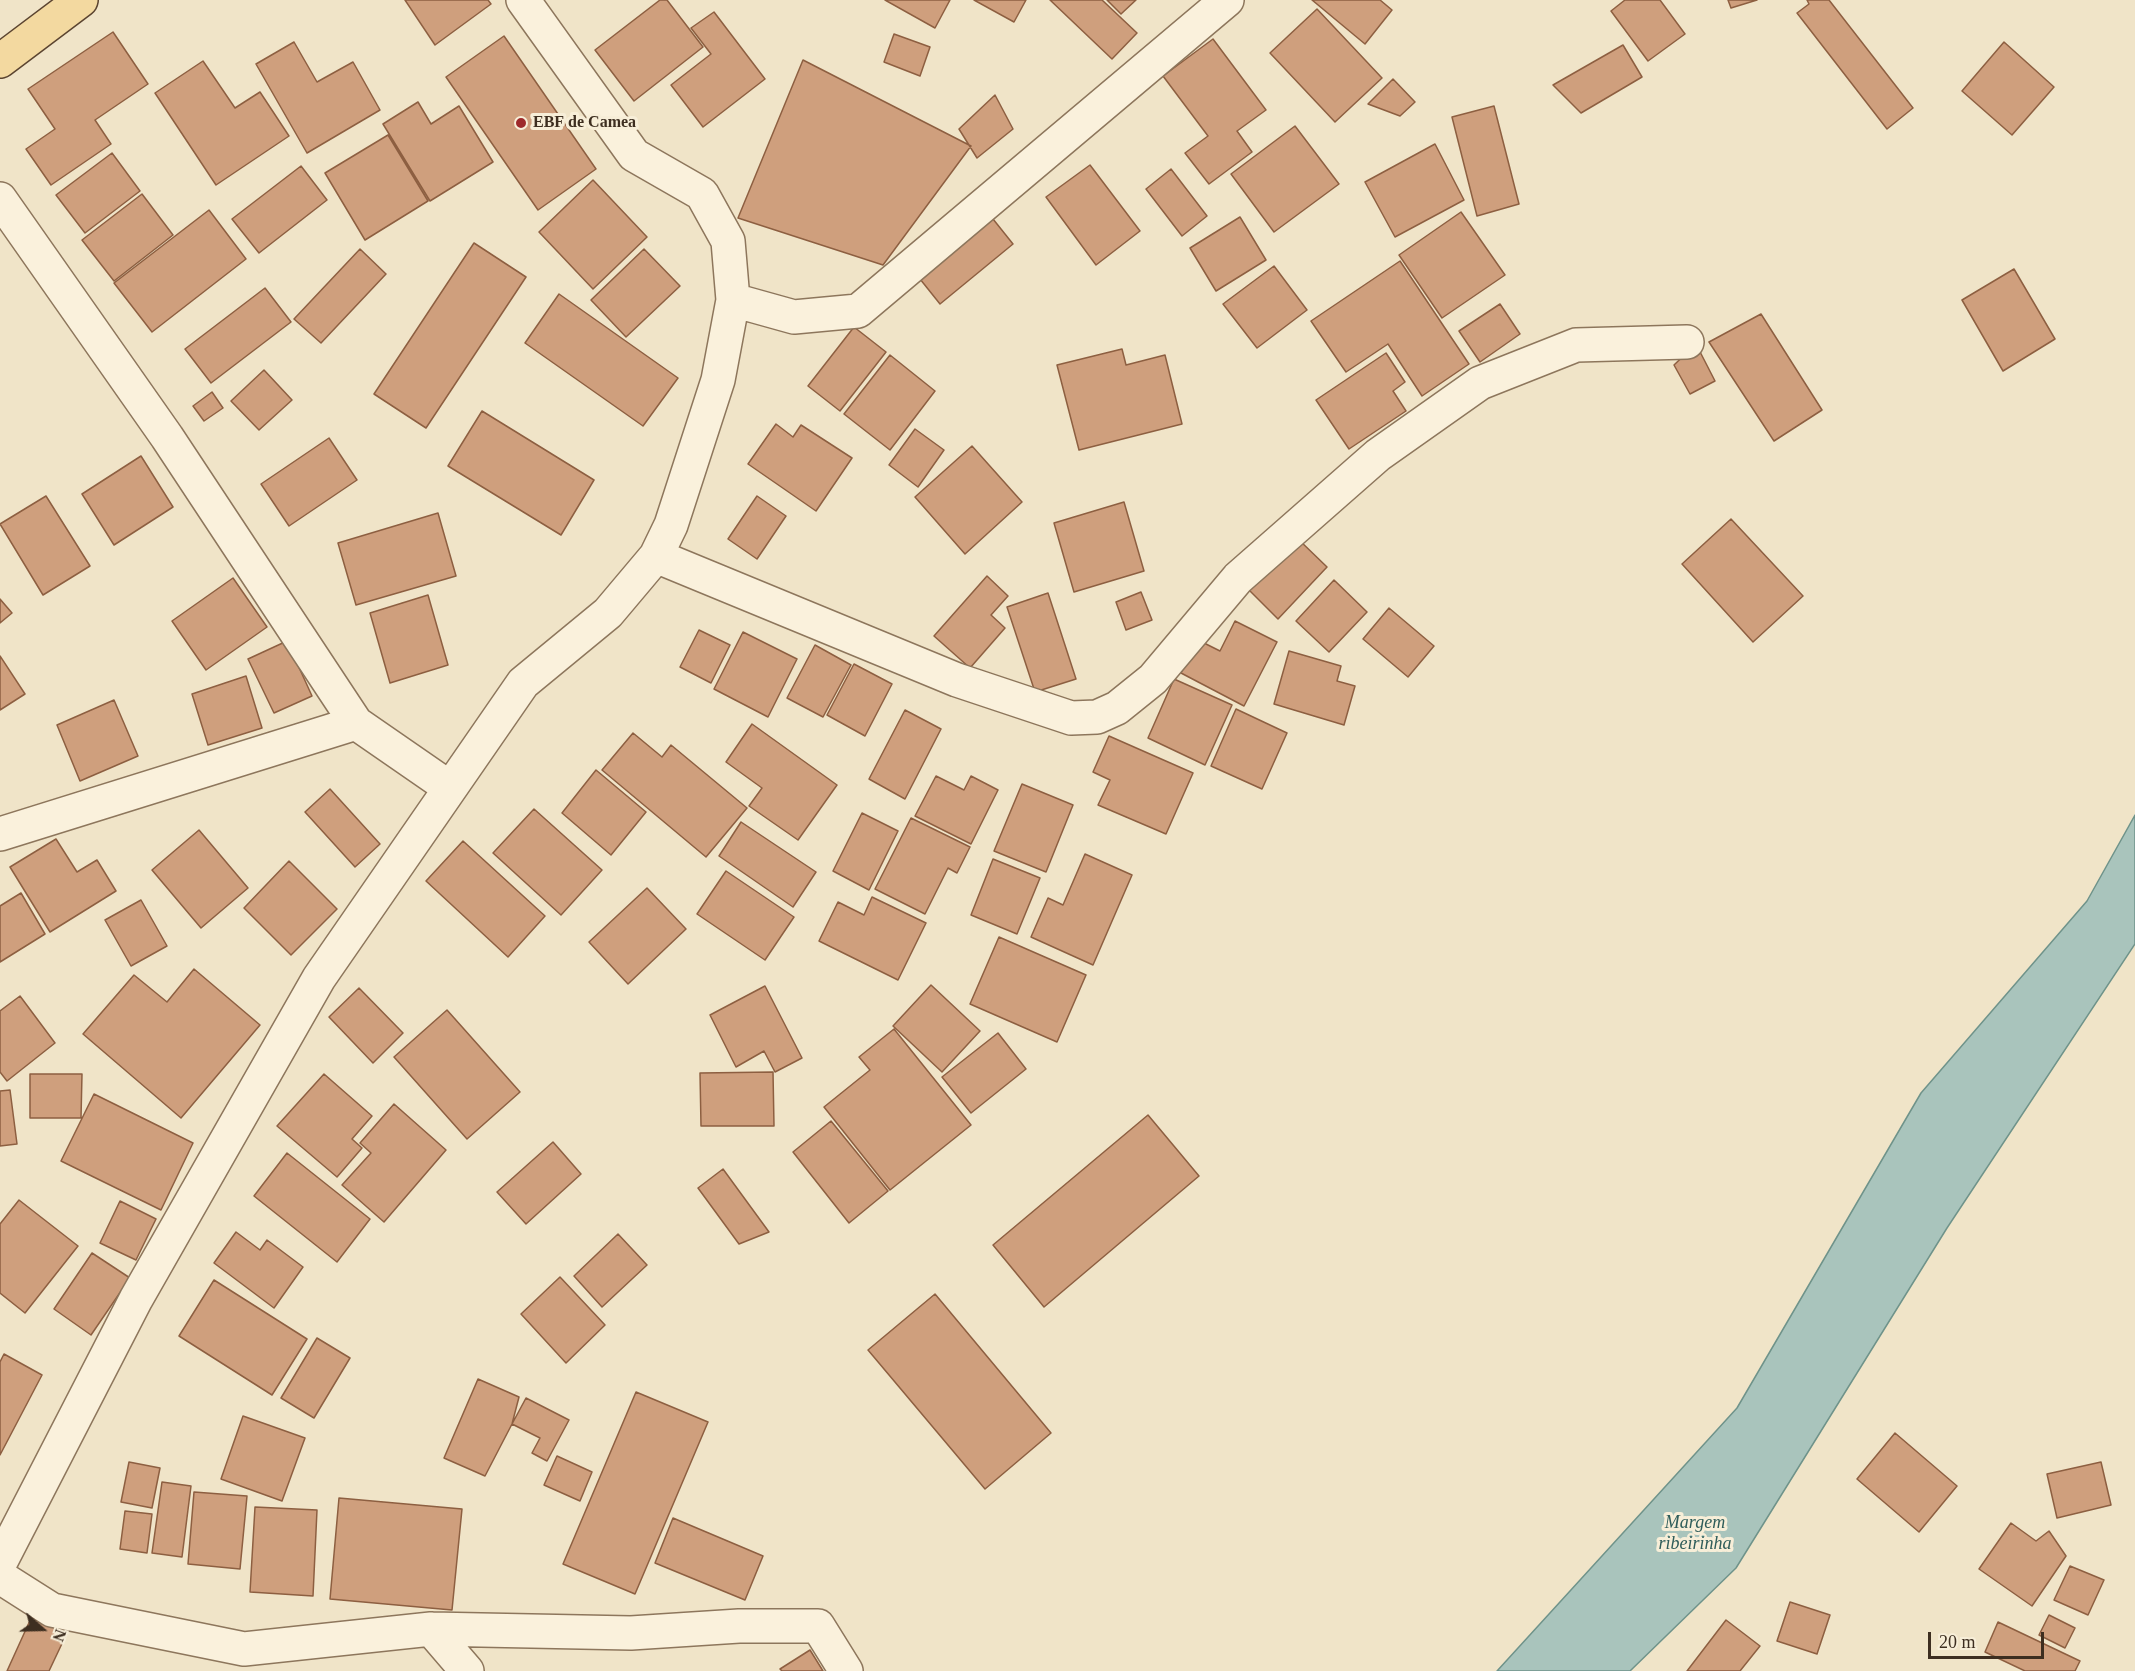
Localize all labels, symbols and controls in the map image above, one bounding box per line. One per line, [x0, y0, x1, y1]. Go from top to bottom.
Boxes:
place label: EBF de Camea [533, 113, 636, 133]
marker: EBF de Camea [514, 116, 528, 130]
water label: Margem ribeirinha [1658, 1512, 1732, 1555]
north arrow [12, 1599, 72, 1659]
scale bar [1931, 1620, 2046, 1658]
text: N [49, 1627, 69, 1644]
text: 20 m [1939, 1632, 1976, 1652]

